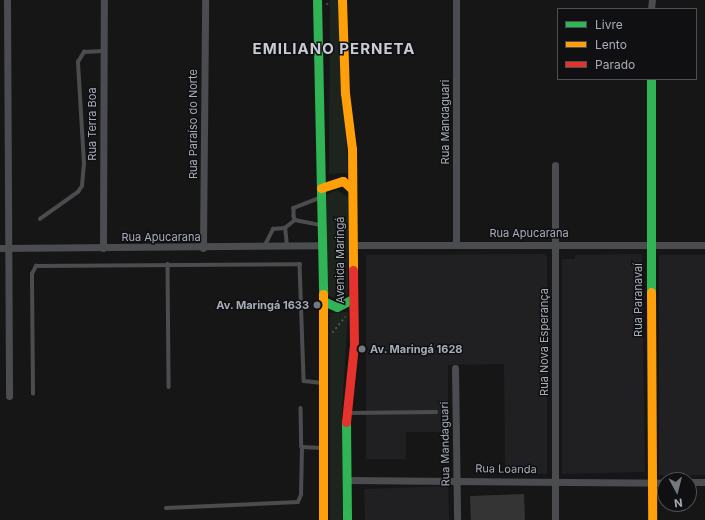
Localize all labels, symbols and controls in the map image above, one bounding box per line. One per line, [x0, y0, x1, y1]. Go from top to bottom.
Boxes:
legend [557, 8, 697, 80]
text: Livre [595, 17, 623, 32]
text: Lento [595, 37, 627, 52]
district label: EMILIANO PERNETA [253, 40, 415, 58]
text: Parado [595, 57, 635, 72]
street label: Rua Paraíso do Norte [186, 69, 200, 179]
street label: Rua Mandaguari [438, 80, 452, 164]
street label: Rua Terra Boa [85, 87, 99, 161]
street label: Avenida Maringá [333, 217, 347, 303]
street label: Rua Apucarana [489, 226, 569, 240]
street label: Rua Apucarana [121, 230, 201, 244]
street label: Rua Paranavaí [631, 263, 645, 337]
street label: Rua Nova Esperança [537, 288, 551, 396]
place label: Av. Maringá 1633 [216, 298, 309, 312]
marker: Av. Maringá 1633 [312, 300, 322, 310]
place label: Av. Maringá 1628 [370, 342, 463, 356]
marker: Av. Maringá 1628 [357, 344, 367, 354]
street label: Rua Mandaguari [438, 401, 452, 487]
street label: Rua Loanda [475, 462, 537, 476]
north arrow [657, 472, 697, 512]
text: N [673, 495, 683, 510]

